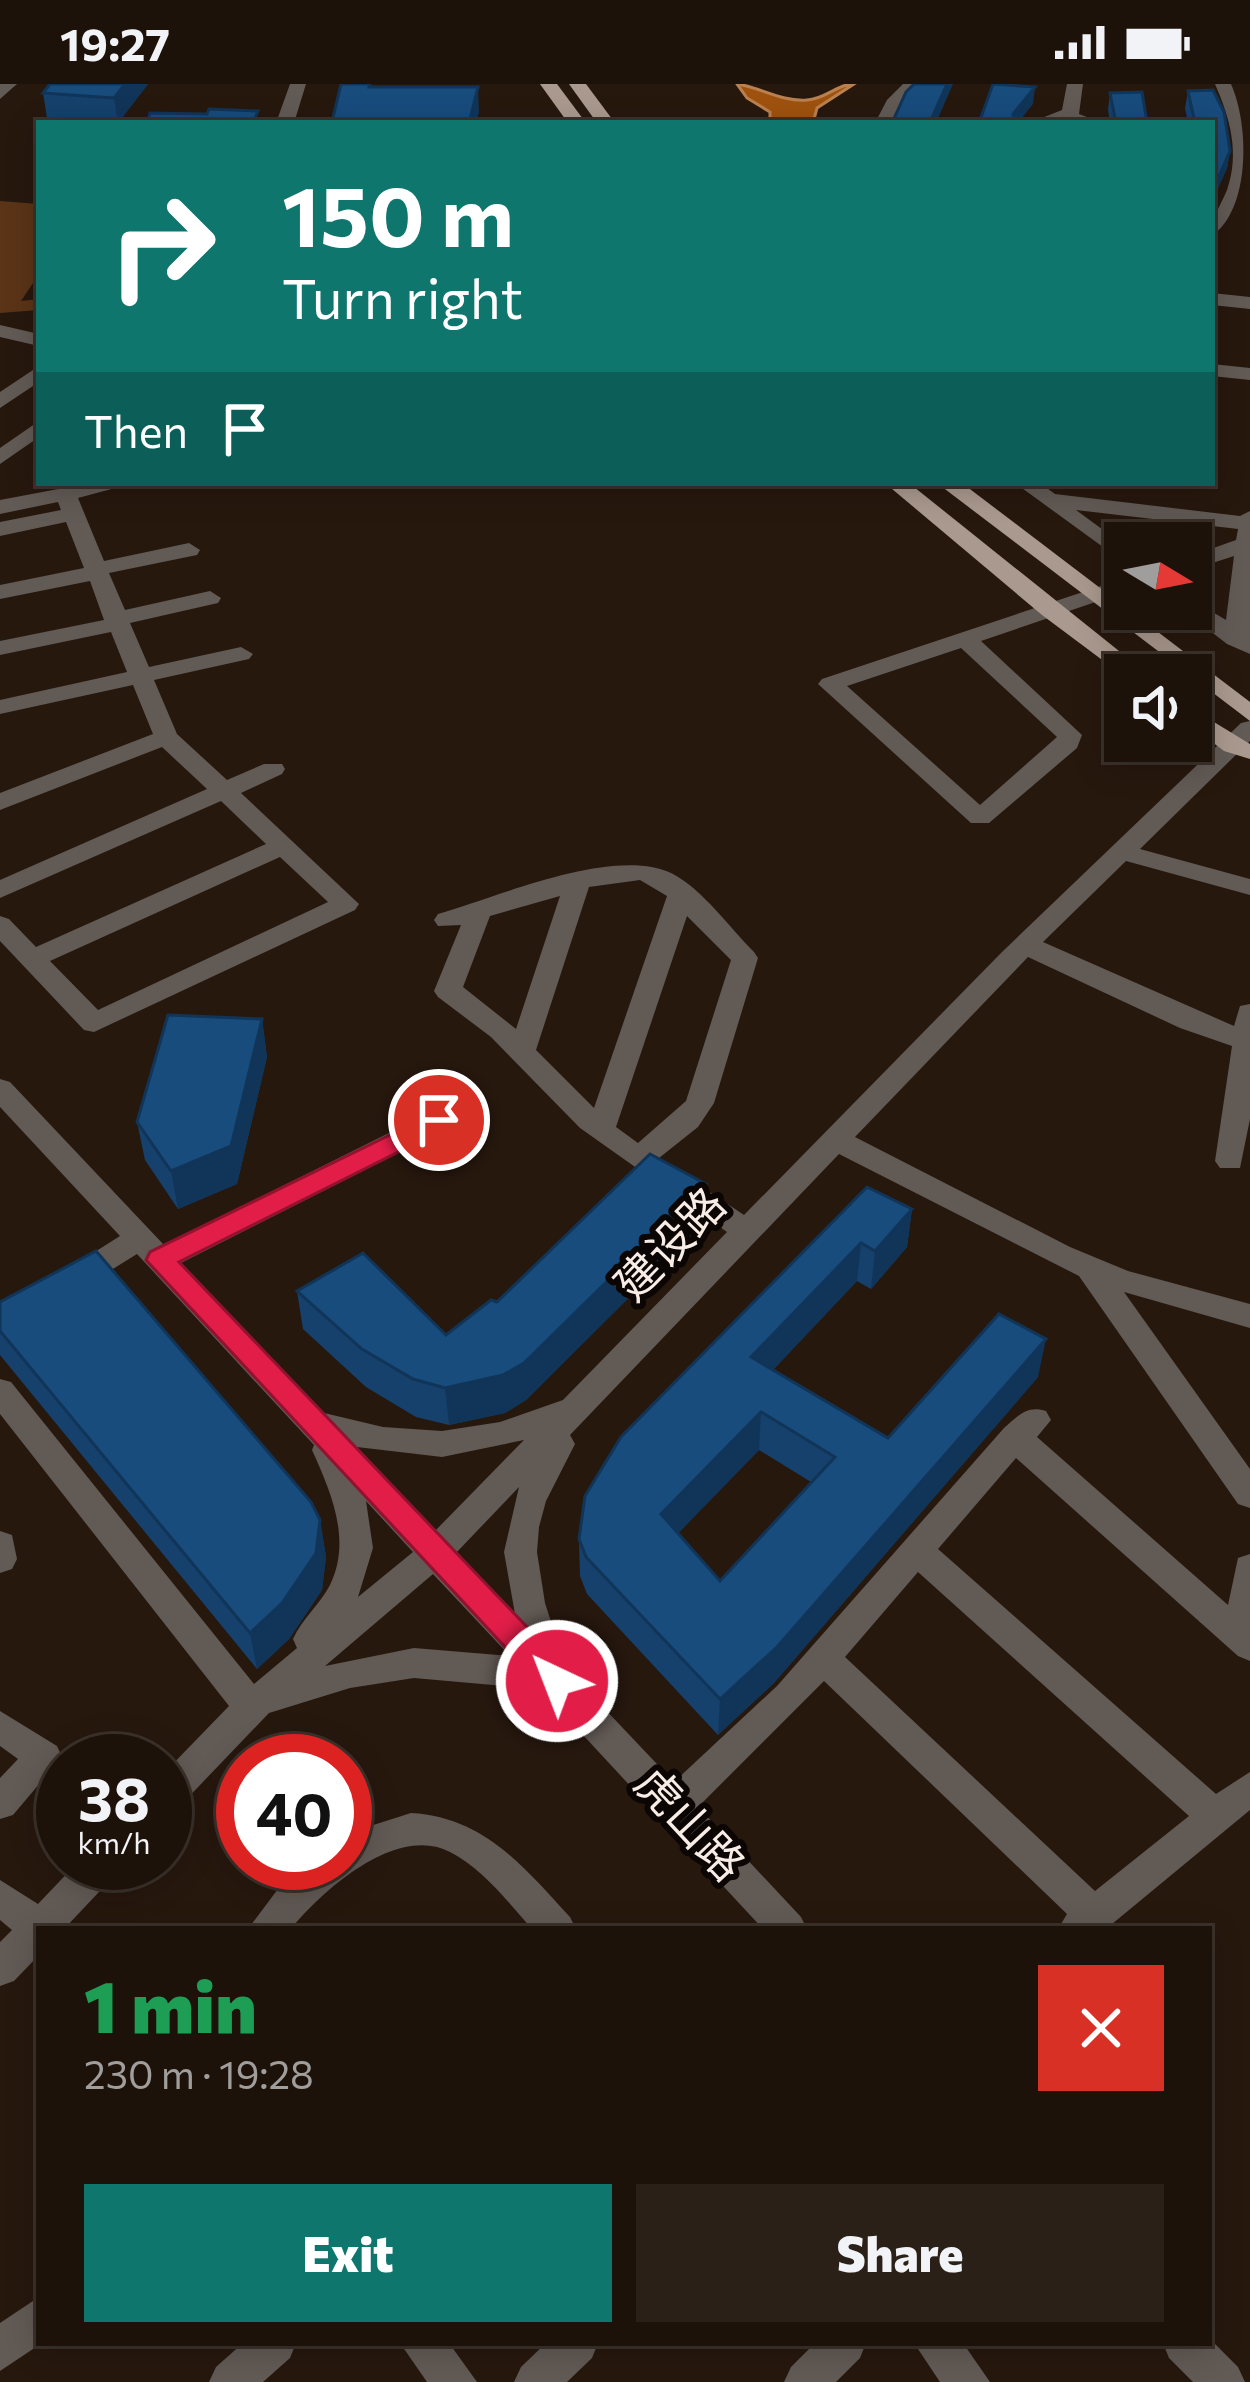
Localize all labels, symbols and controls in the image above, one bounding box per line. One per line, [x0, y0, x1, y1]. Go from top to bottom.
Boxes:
text: 19:27 [60, 15, 170, 70]
text: 150 m [282, 162, 514, 264]
icon: right [84, 168, 240, 324]
text: Turn right [282, 264, 523, 330]
icon: arrive [212, 396, 278, 462]
text: Then [84, 402, 188, 457]
north arrow [1104, 522, 1212, 630]
map controls [1104, 522, 1212, 762]
button: sound [1104, 654, 1212, 762]
pin [388, 1069, 490, 1171]
icon: arrive [406, 1087, 472, 1153]
street label: 建设路 [602, 1175, 735, 1310]
position arrow [494, 1618, 620, 1744]
speed limit sign: 40 [216, 1734, 372, 1890]
street label: 虎山路 [626, 1754, 758, 1890]
text: 38 [78, 1760, 150, 1833]
text: km/h [78, 1823, 150, 1860]
text: 1 min [84, 1960, 257, 2048]
button: close [1038, 1965, 1164, 2091]
text: 230 m · 19:28 [84, 2049, 314, 2097]
button: Exit [84, 2184, 612, 2322]
button: Share [636, 2184, 1164, 2322]

